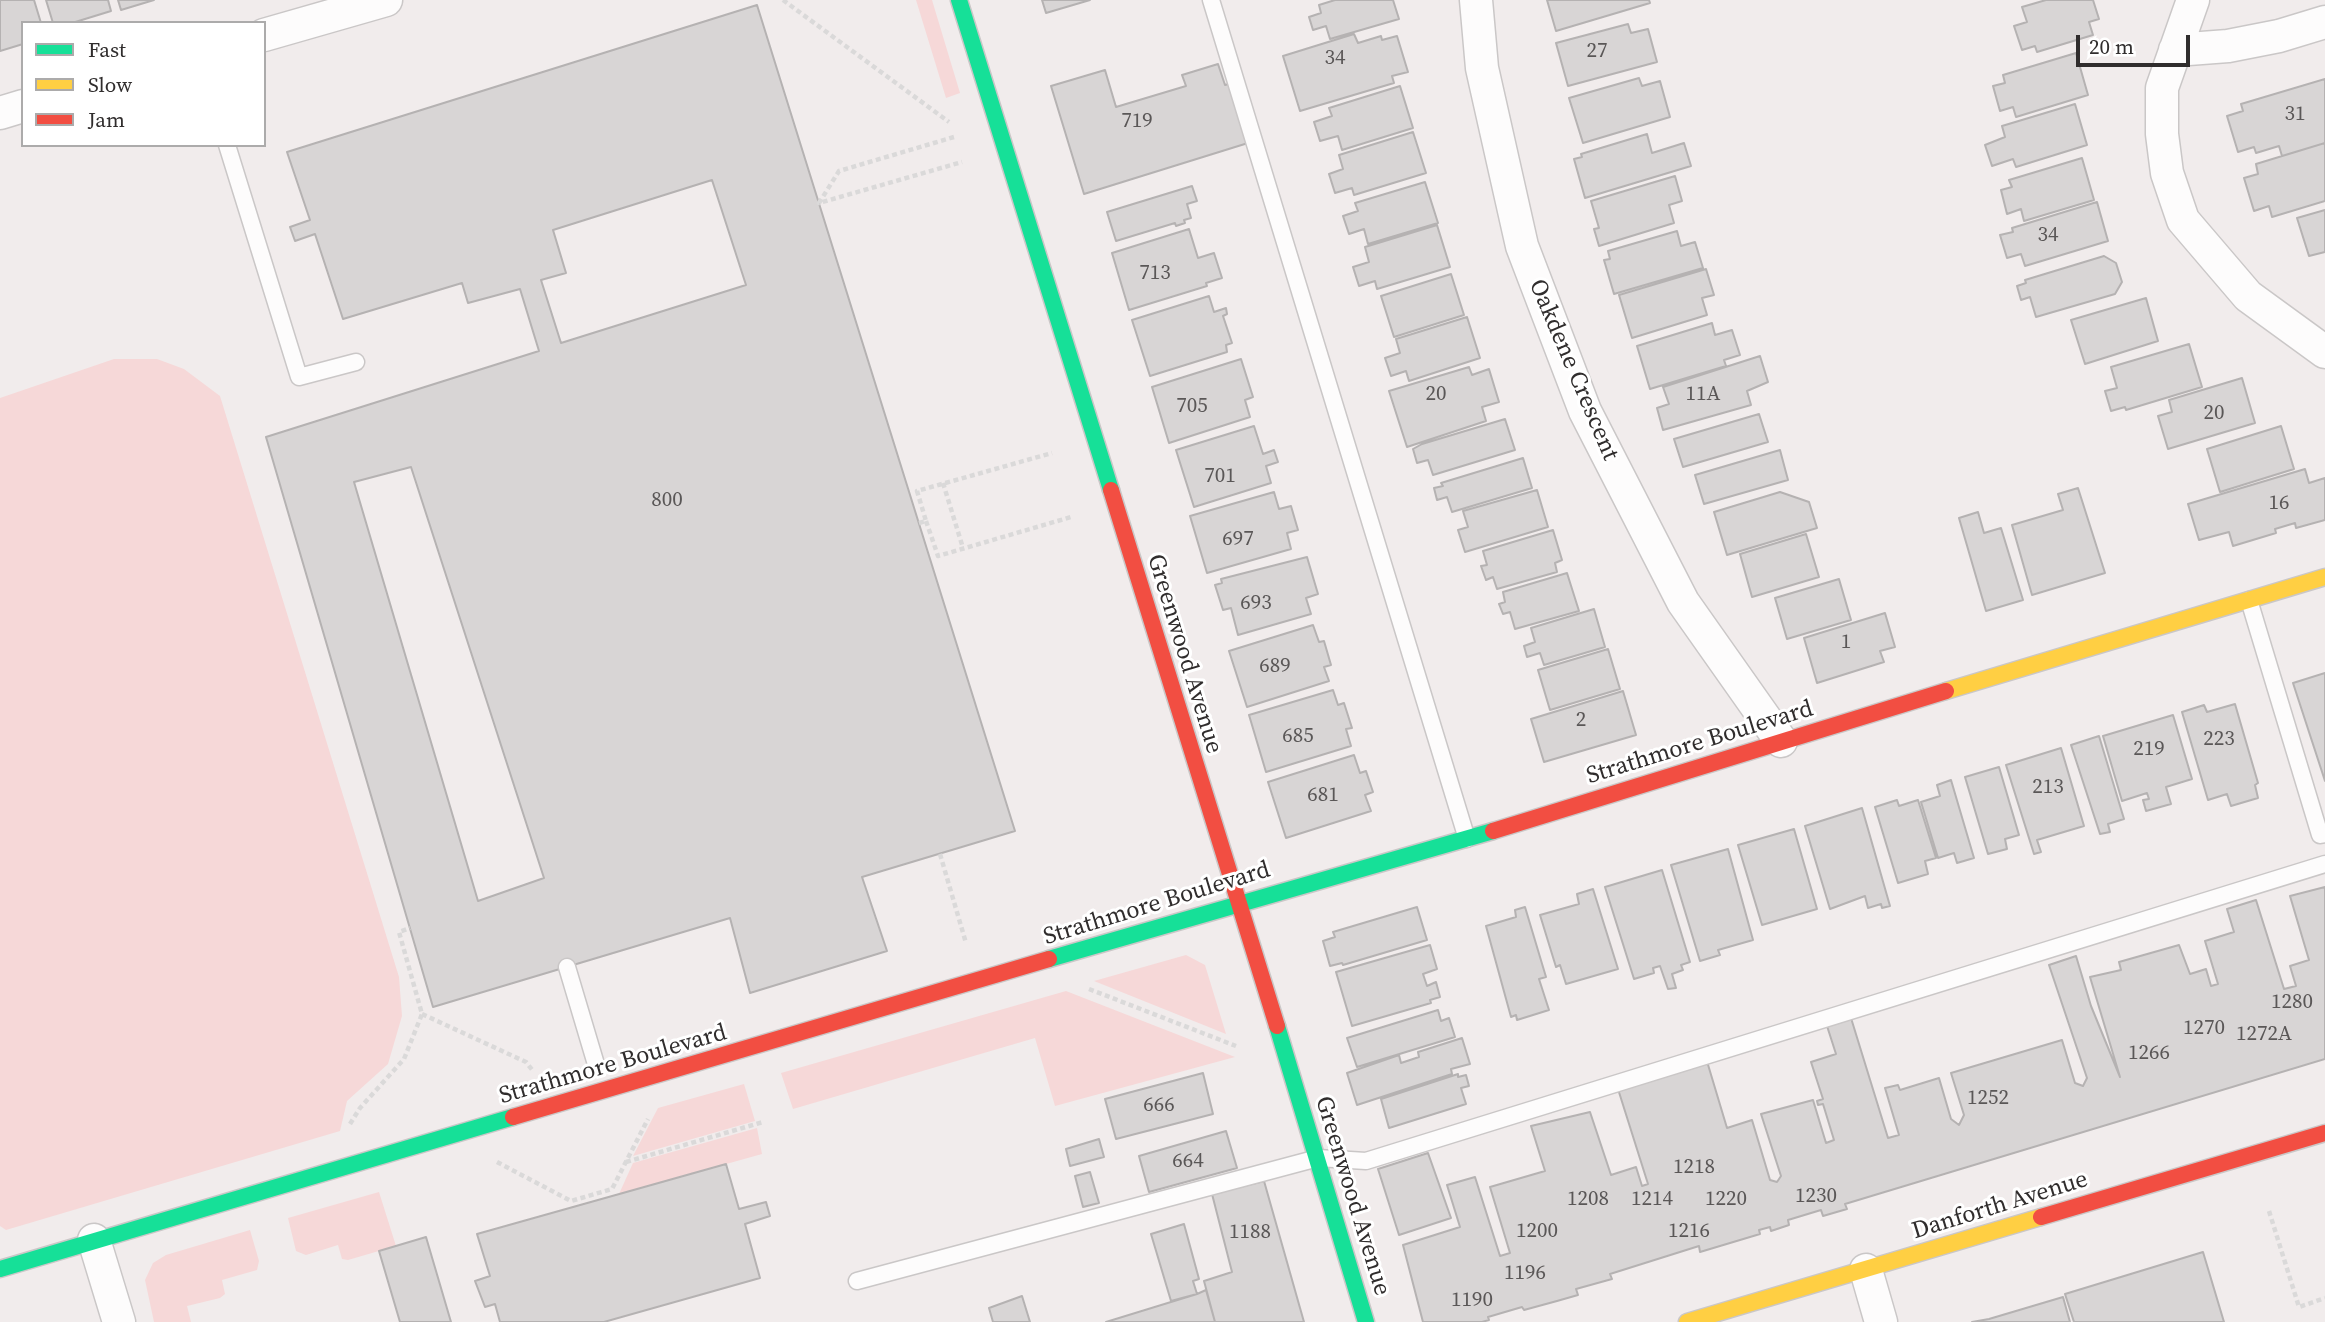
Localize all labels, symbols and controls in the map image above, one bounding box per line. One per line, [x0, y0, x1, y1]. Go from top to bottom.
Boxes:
legend [21, 21, 266, 147]
scale bar [2080, 21, 2194, 65]
text: 20 m [2089, 32, 2134, 61]
text: Fast [88, 35, 126, 64]
house number: 27 [1587, 39, 1607, 65]
house number: 34 [1325, 46, 1345, 72]
text: Slow [88, 70, 132, 99]
house number: 31 [2285, 102, 2305, 128]
text: Jam [88, 105, 125, 134]
house number: 719 [1121, 109, 1153, 135]
house number: 34 [2038, 223, 2058, 249]
house number: 713 [1139, 261, 1171, 287]
street label: Oakdene Crescent [1522, 275, 1624, 465]
house number: 20 [1426, 382, 1446, 408]
house number: 11A [1686, 382, 1720, 408]
house number: 705 [1176, 394, 1208, 420]
house number: 20 [2204, 401, 2224, 427]
house number: 701 [1204, 464, 1236, 490]
house number: 800 [651, 488, 683, 514]
house number: 16 [2269, 491, 2289, 517]
house number: 697 [1222, 527, 1254, 553]
street label: Greenwood Avenue [1140, 551, 1228, 757]
house number: 693 [1240, 591, 1272, 617]
house number: 1 [1841, 630, 1851, 656]
house number: 689 [1259, 654, 1291, 680]
street label: Strathmore Boulevard [1583, 695, 1817, 791]
house number: 2 [1576, 708, 1586, 734]
house number: 685 [1282, 724, 1314, 750]
house number: 223 [2203, 727, 2235, 753]
house number: 219 [2133, 737, 2165, 763]
house number: 213 [2032, 775, 2064, 801]
house number: 681 [1307, 783, 1339, 809]
street label: Strathmore Boulevard [1040, 856, 1274, 952]
house number: 1280 [2271, 990, 2313, 1016]
house number: 1270 [2183, 1016, 2225, 1042]
street label: Strathmore Boulevard [496, 1019, 730, 1111]
house number: 1272A [2236, 1022, 2292, 1048]
house number: 1266 [2128, 1041, 2170, 1067]
house number: 1252 [1967, 1086, 2009, 1112]
house number: 666 [1143, 1093, 1175, 1119]
street label: Greenwood Avenue [1308, 1093, 1396, 1299]
house number: 664 [1172, 1149, 1204, 1175]
house number: 1218 [1673, 1155, 1715, 1181]
street label: Danforth Avenue [1909, 1166, 2091, 1246]
house number: 1230 [1795, 1184, 1837, 1210]
house number: 1208 [1567, 1187, 1609, 1213]
house number: 1214 [1631, 1187, 1673, 1213]
house number: 1220 [1705, 1187, 1747, 1213]
house number: 1200 [1516, 1219, 1558, 1245]
house number: 1216 [1668, 1219, 1710, 1245]
house number: 1188 [1229, 1220, 1271, 1246]
house number: 1196 [1504, 1261, 1546, 1287]
house number: 1190 [1451, 1288, 1493, 1314]

